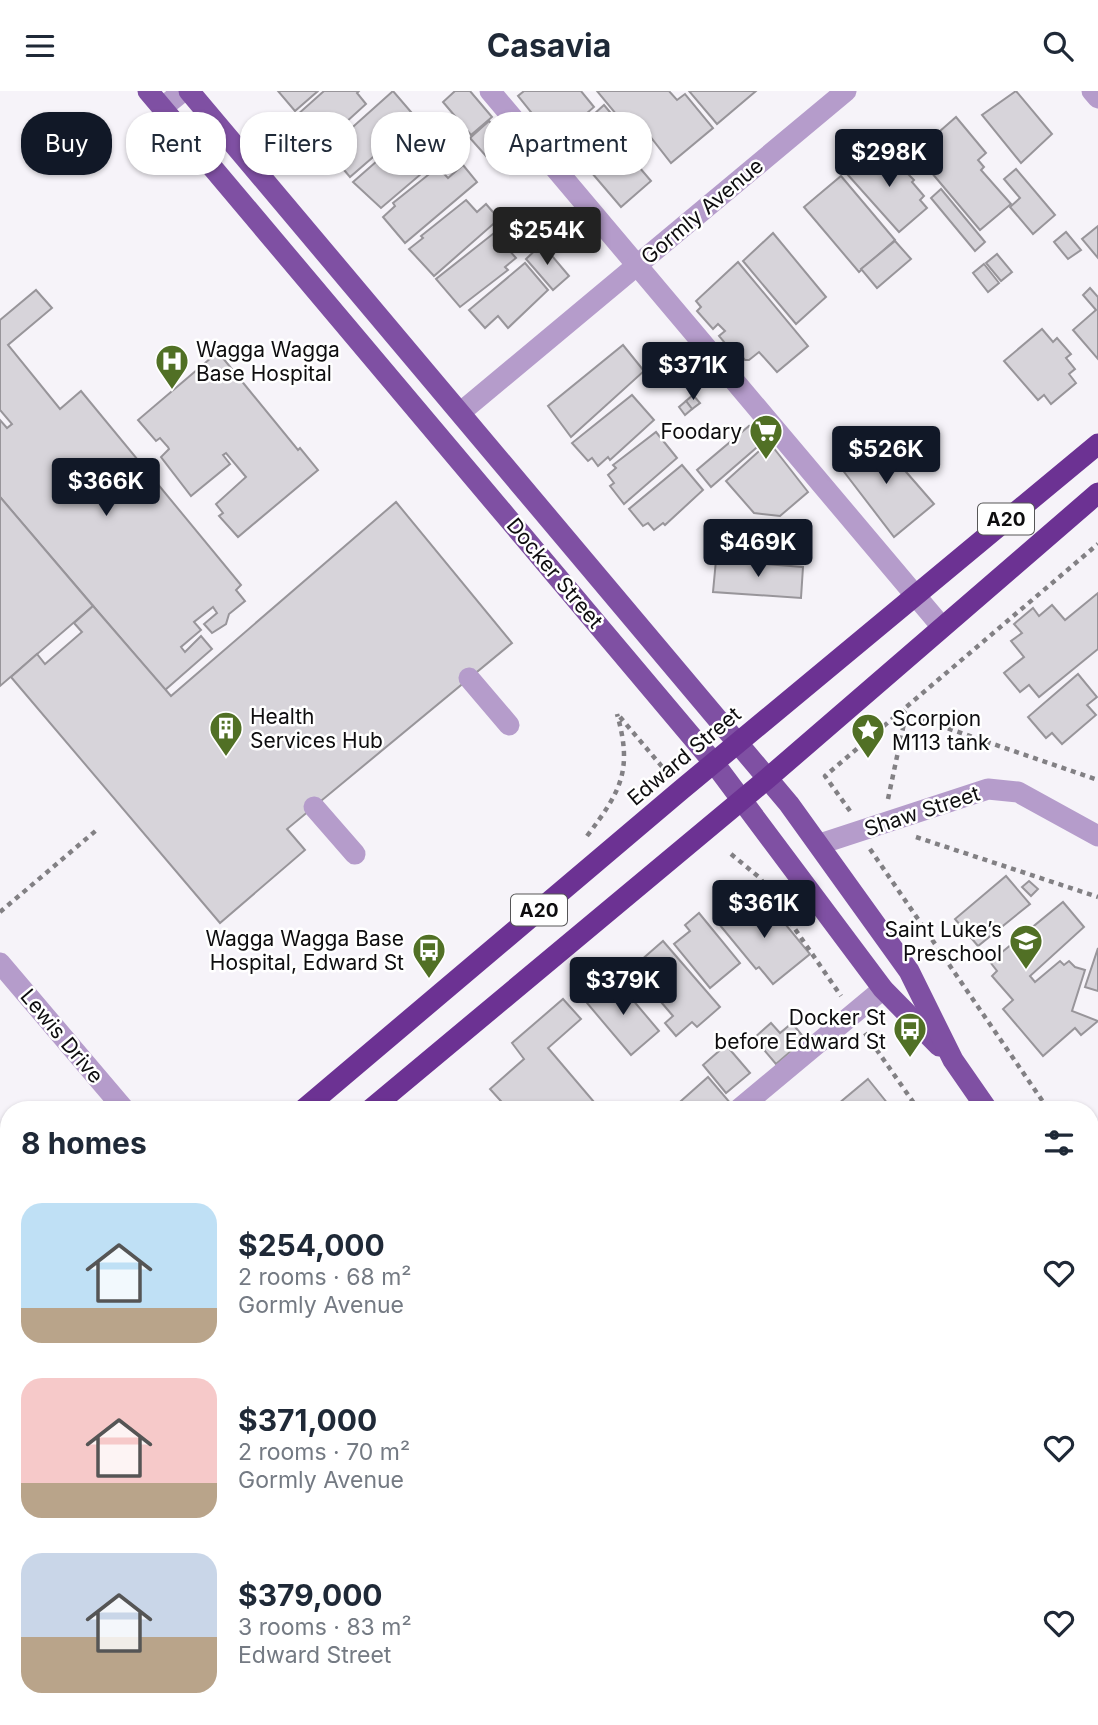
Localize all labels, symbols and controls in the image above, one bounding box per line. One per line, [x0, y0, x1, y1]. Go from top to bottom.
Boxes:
text: Casavia [487, 26, 611, 65]
icon: menu [21, 27, 59, 65]
icon: search [1039, 27, 1077, 65]
chip: Buy [21, 112, 112, 175]
chip: Rent [126, 112, 226, 175]
chip: Filters [240, 112, 357, 175]
chip: New [371, 112, 470, 175]
chip: Apartment [484, 112, 652, 175]
pin: $298K [840, 129, 938, 189]
text: $298K [851, 138, 927, 166]
street label: Gormly Avenue [636, 153, 768, 269]
pin: $254K [498, 207, 596, 267]
text: $254K [509, 216, 585, 244]
place label: Wagga Wagga Base Hospital [196, 337, 340, 386]
hospital icon: Wagga Wagga Base Hospital [153, 342, 191, 391]
pin: $371K [644, 343, 742, 402]
text: $371K [658, 351, 728, 379]
supermarket icon: Foodary [747, 412, 785, 461]
place label: Foodary [661, 419, 742, 444]
pin: $526K [837, 427, 935, 486]
text: $526K [848, 435, 924, 463]
pin: $366K [57, 459, 155, 518]
text: $366K [68, 467, 144, 495]
road number: A20 [978, 503, 1034, 535]
street label: Docker Street [502, 513, 608, 633]
pin: $469K [709, 519, 807, 579]
text: $469K [719, 528, 797, 556]
street label: Edward Street [622, 701, 746, 811]
place label: Health Services Hub [250, 704, 383, 753]
place label: Scorpion M113 tank [892, 706, 990, 755]
building icon: Health Services Hub [207, 709, 245, 758]
place icon: Scorpion M113 tank [849, 711, 887, 760]
street label: Shaw Street [861, 781, 983, 841]
pin: $361K [715, 881, 813, 940]
text: $361K [728, 889, 800, 917]
road number: A20 [511, 895, 567, 925]
place label: Saint Luke’s Preschool [884, 917, 1002, 966]
school or university icon: Saint Luke’s Preschool [1007, 922, 1045, 971]
place label: Wagga Wagga Base Hospital, Edward St [205, 926, 404, 975]
bus stop icon: Wagga Wagga Base Hospital, Edward St [410, 931, 448, 980]
pin: $379K [574, 957, 672, 1017]
text: $379K [586, 966, 660, 994]
street label: Lewis Drive [15, 984, 109, 1088]
place label: Docker St before Edward St [714, 1005, 886, 1054]
bus stop icon: Docker St before Edward St [891, 1010, 929, 1059]
icon: filters [1040, 1124, 1078, 1162]
text: 8 homes [21, 1125, 147, 1161]
text: $254,000 [238, 1227, 385, 1263]
icon: home [77, 1231, 161, 1315]
icon: heart [1040, 1254, 1078, 1292]
text: 2 rooms · 68 m² [238, 1263, 411, 1291]
text: Gormly Avenue [238, 1291, 404, 1319]
text: $371,000 [238, 1402, 377, 1438]
icon: home [77, 1406, 161, 1490]
icon: heart [1040, 1429, 1078, 1467]
text: 2 rooms · 70 m² [238, 1438, 410, 1466]
text: Gormly Avenue [238, 1466, 404, 1494]
text: $379,000 [238, 1577, 383, 1613]
icon: home [77, 1581, 161, 1665]
icon: heart [1040, 1604, 1078, 1642]
text: 3 rooms · 83 m² [238, 1613, 412, 1641]
text: Edward Street [238, 1641, 391, 1669]

